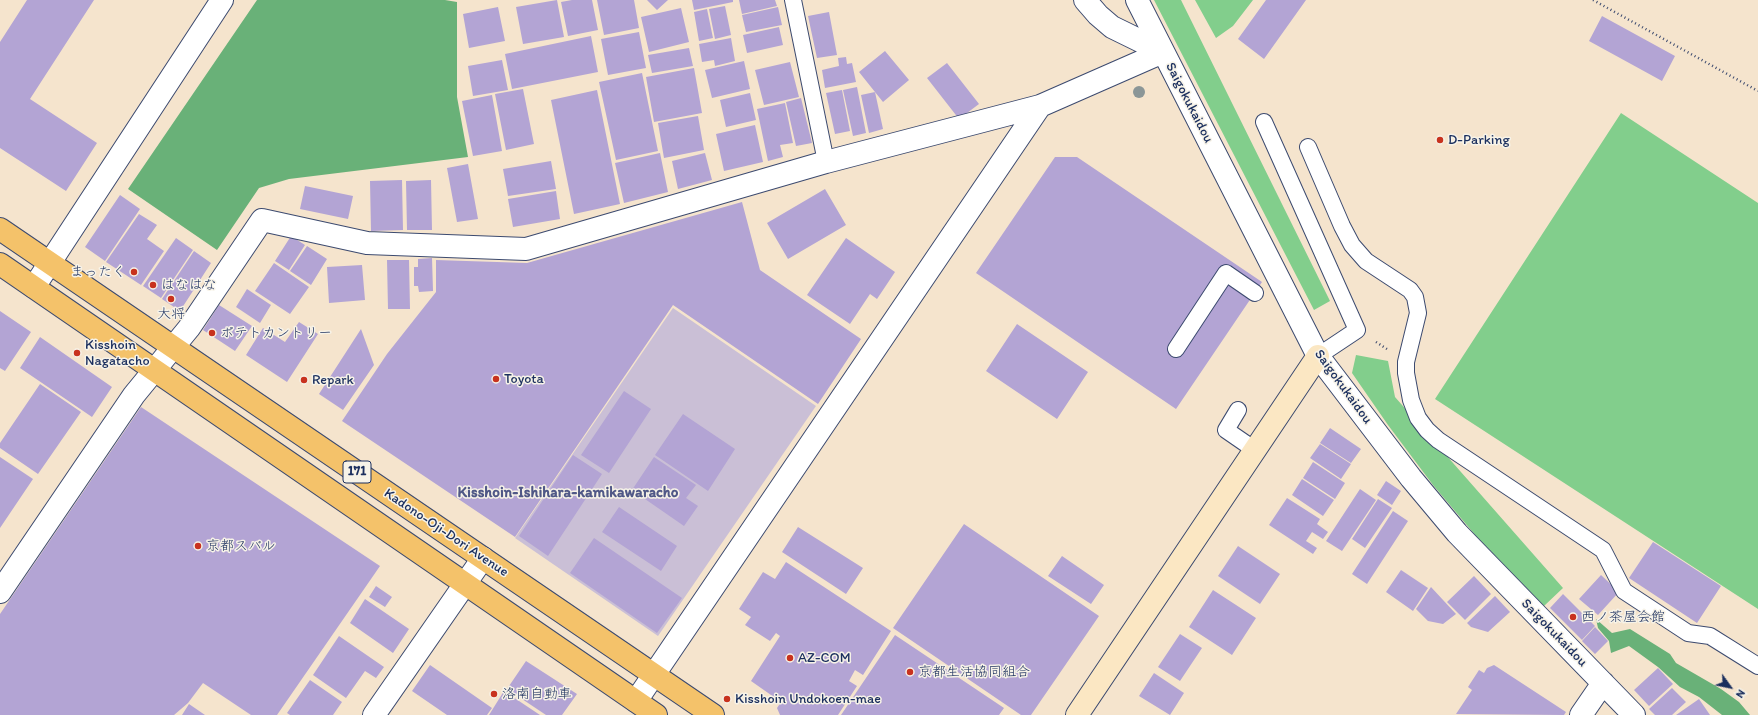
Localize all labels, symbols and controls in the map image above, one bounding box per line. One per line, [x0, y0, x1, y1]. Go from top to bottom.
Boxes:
street label: Saigokukaidou [1162, 60, 1216, 146]
place label: D-Parking [1448, 132, 1510, 148]
marker: D-Parking [1435, 135, 1445, 145]
place label: まったく [70, 264, 126, 280]
marker: まったく [129, 267, 139, 277]
place label: はなはな [161, 277, 217, 293]
marker: はなはな [148, 280, 158, 290]
marker: 大将 [166, 294, 176, 304]
place label: 大将 [157, 306, 185, 322]
place label: ポテトカントリー [220, 325, 332, 341]
marker: ポテトカントリー [207, 328, 217, 338]
place label: Kisshoin Nagatacho [85, 337, 150, 370]
street label: Saigokukaidou [1310, 346, 1376, 428]
marker: Kisshoin Nagatacho [72, 348, 82, 358]
place label: Toyota [504, 371, 544, 387]
place label: Repark [312, 372, 354, 388]
marker: Toyota [491, 374, 501, 384]
marker: Repark [299, 375, 309, 385]
road number: 171 [343, 461, 371, 483]
district label: Kisshoin-Ishihara-kamikawaracho [458, 484, 678, 502]
street label: Kadono-Oji-Dori Avenue [381, 485, 511, 581]
place label: 京都スバル [206, 538, 276, 554]
marker: 京都スバル [193, 541, 203, 551]
street label: Saigokukaidou [1517, 595, 1591, 671]
place label: 西ノ茶屋会館 [1581, 609, 1665, 625]
marker: 西ノ茶屋会館 [1568, 612, 1578, 622]
place label: AZ-COM [798, 650, 851, 666]
marker: AZ-COM [785, 653, 795, 663]
place label: 京都生活協同組合 [918, 664, 1030, 680]
marker: 京都生活協同組合 [905, 667, 915, 677]
north arrow [1710, 667, 1750, 707]
place label: 洛南自動車 [502, 686, 572, 702]
text: N [1733, 687, 1748, 700]
marker: 洛南自動車 [489, 689, 499, 699]
place label: Kisshoin Undokoen-mae [735, 691, 881, 707]
marker: Kisshoin Undokoen-mae [722, 694, 732, 704]

